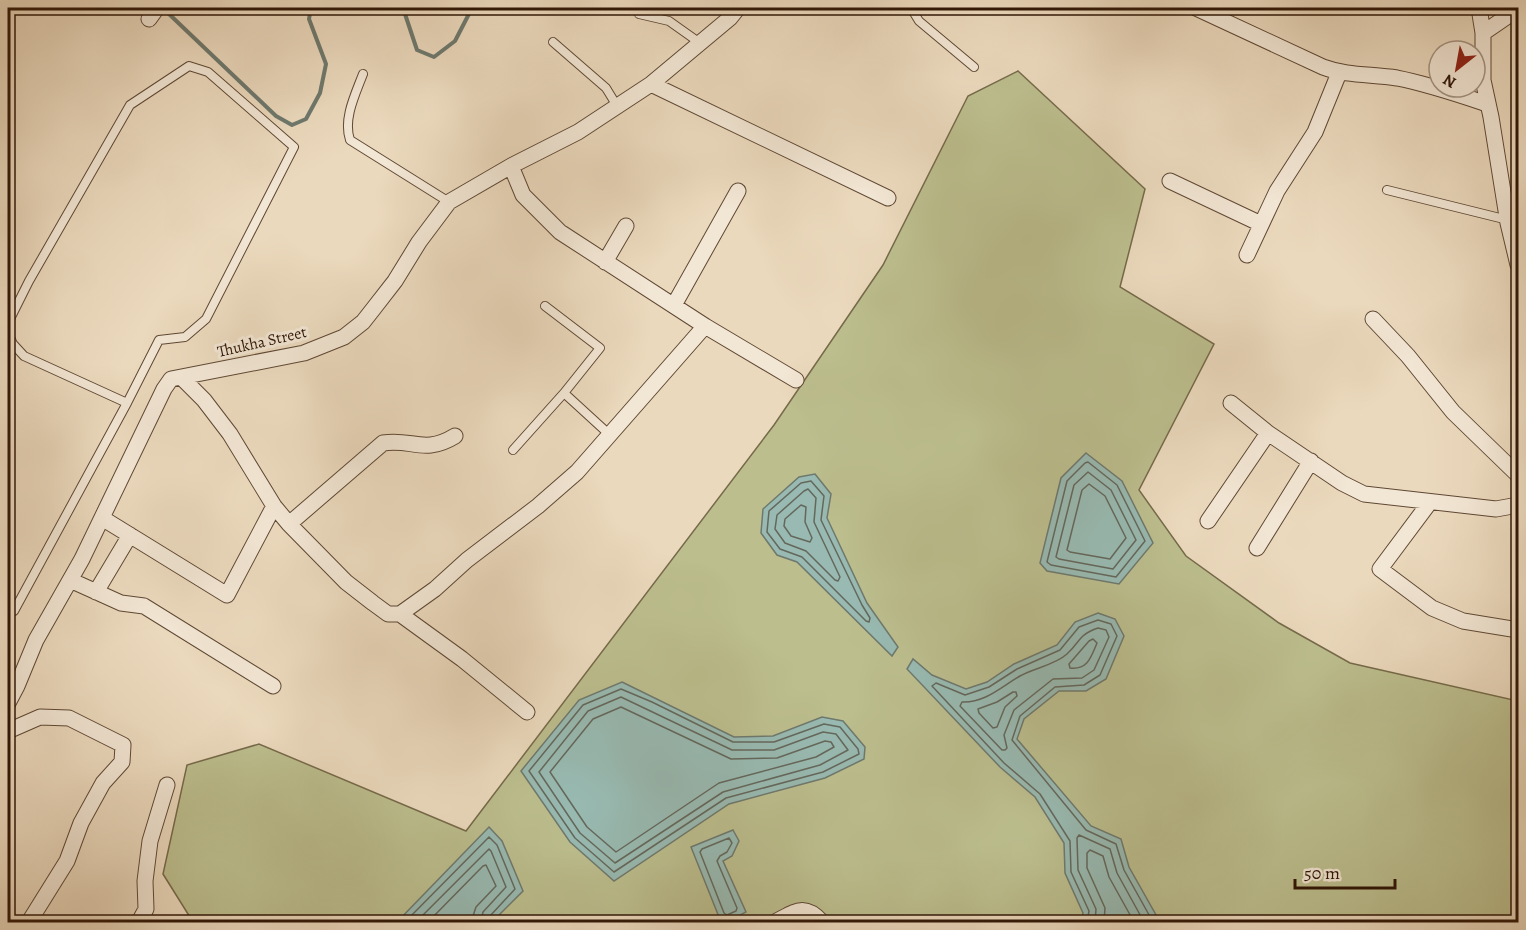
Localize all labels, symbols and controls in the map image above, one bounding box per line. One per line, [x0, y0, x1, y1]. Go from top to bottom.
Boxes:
north arrow [1427, 39, 1487, 99]
text: N [1439, 68, 1460, 93]
street label: Thukha Street [215, 321, 309, 363]
scale bar [1295, 852, 1396, 890]
text: 50 m [1304, 861, 1340, 885]

